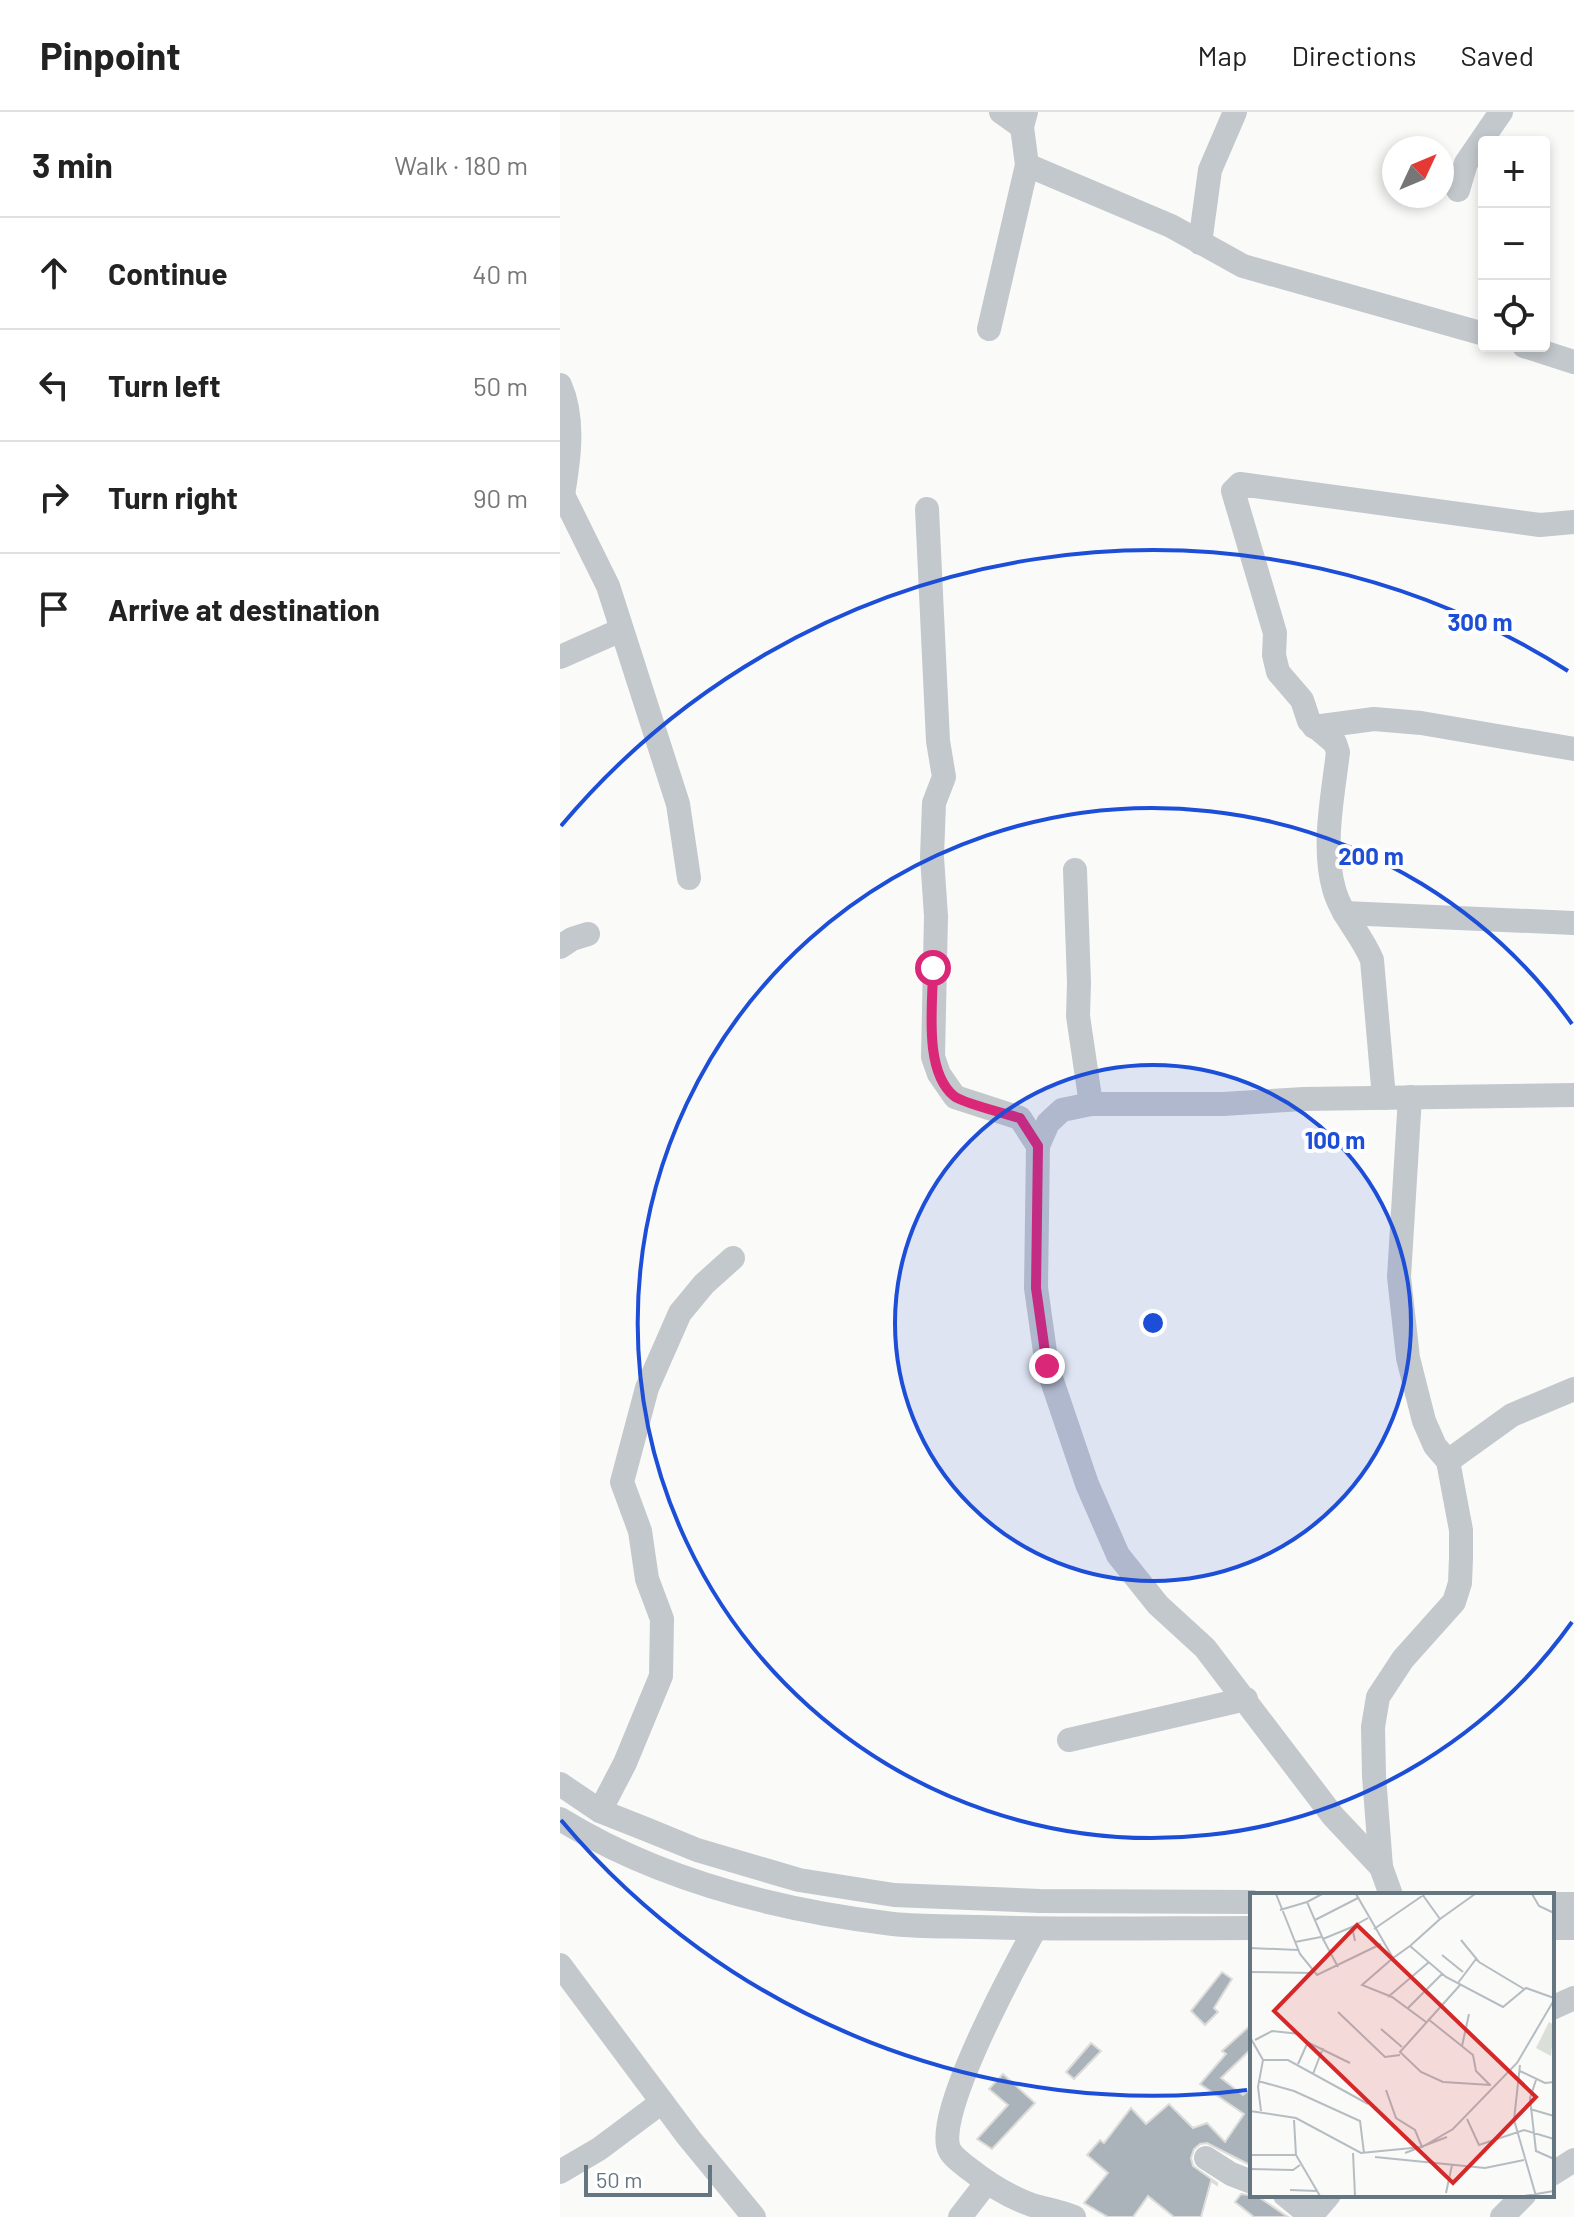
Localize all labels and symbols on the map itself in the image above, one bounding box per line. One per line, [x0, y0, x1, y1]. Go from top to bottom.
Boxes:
north arrow [1382, 136, 1454, 208]
text: 300 m [1447, 607, 1513, 636]
text: 200 m [1338, 841, 1404, 870]
route start [915, 950, 951, 986]
text: 100 m [1305, 1125, 1365, 1154]
centre of rings [1139, 1309, 1167, 1337]
route end [1029, 1348, 1065, 1384]
inset map [1250, 1893, 1554, 2197]
scale bar [584, 2161, 712, 2197]

